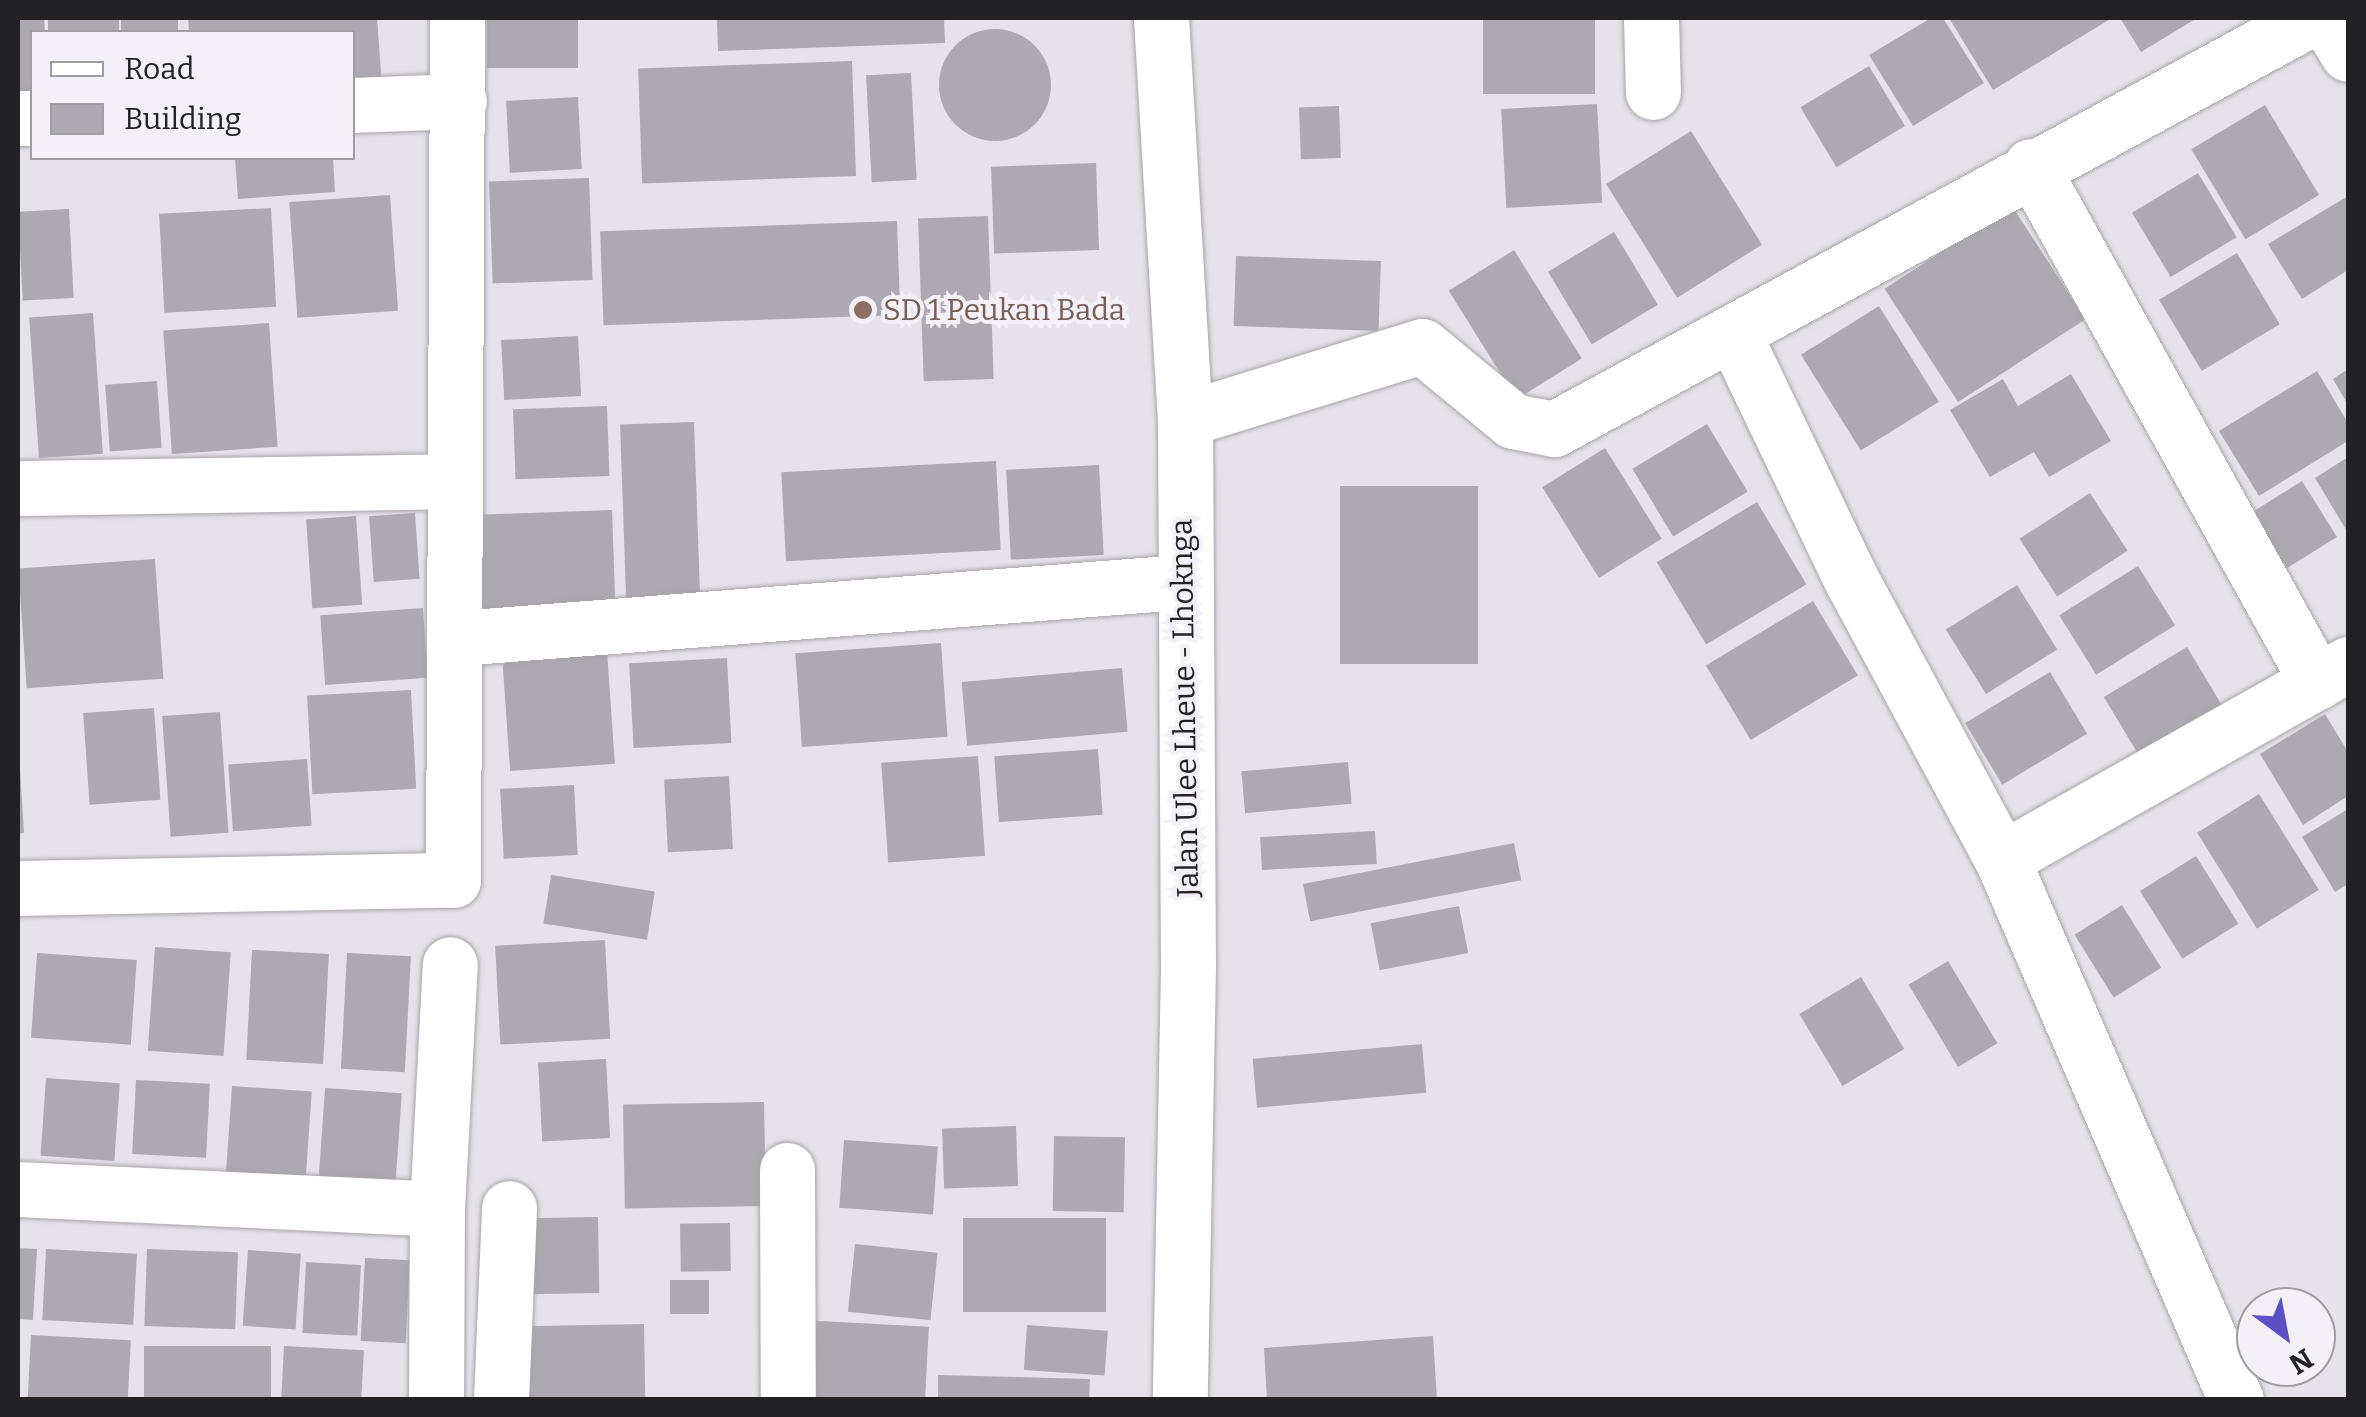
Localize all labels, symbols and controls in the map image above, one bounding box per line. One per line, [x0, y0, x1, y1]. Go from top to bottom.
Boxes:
legend [30, 30, 355, 160]
text: Road [124, 51, 195, 87]
text: Building [124, 101, 242, 137]
place label: SD 1 Peukan Bada [883, 292, 1125, 328]
marker: SD 1 Peukan Bada [852, 299, 874, 321]
street label: Jalan Ulee Lheue - Lhoknga [1164, 518, 1206, 898]
north arrow [2236, 1287, 2336, 1387]
text: N [2283, 1341, 2319, 1381]

